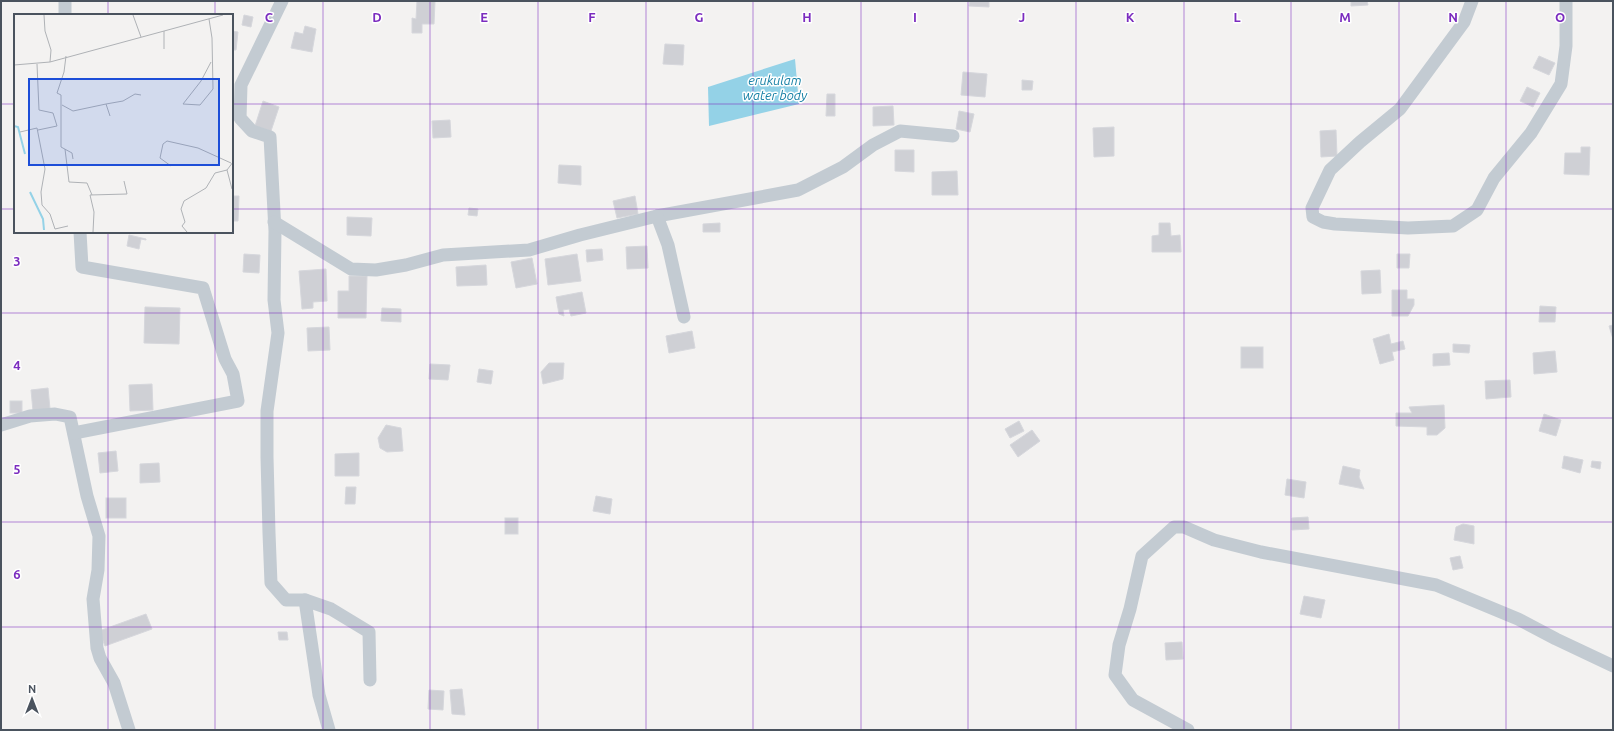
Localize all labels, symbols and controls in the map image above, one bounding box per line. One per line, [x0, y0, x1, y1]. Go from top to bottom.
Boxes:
text: C [265, 10, 274, 24]
text: D [372, 10, 382, 24]
text: E [480, 10, 488, 24]
text: F [588, 10, 596, 24]
text: G [695, 10, 704, 24]
text: H [802, 10, 812, 24]
text: I [913, 10, 917, 24]
text: J [1019, 10, 1025, 24]
text: K [1126, 10, 1135, 24]
text: L [1233, 10, 1241, 24]
text: M [1339, 10, 1351, 24]
text: N [1448, 10, 1458, 24]
text: O [1555, 10, 1565, 24]
inset map [14, 14, 233, 233]
water label: erukulam water body [743, 73, 808, 102]
text: 3 [13, 254, 21, 268]
text: 4 [13, 358, 21, 372]
text: 5 [13, 462, 21, 476]
text: 6 [13, 567, 21, 581]
north arrow [12, 679, 52, 719]
text: N [28, 683, 36, 695]

